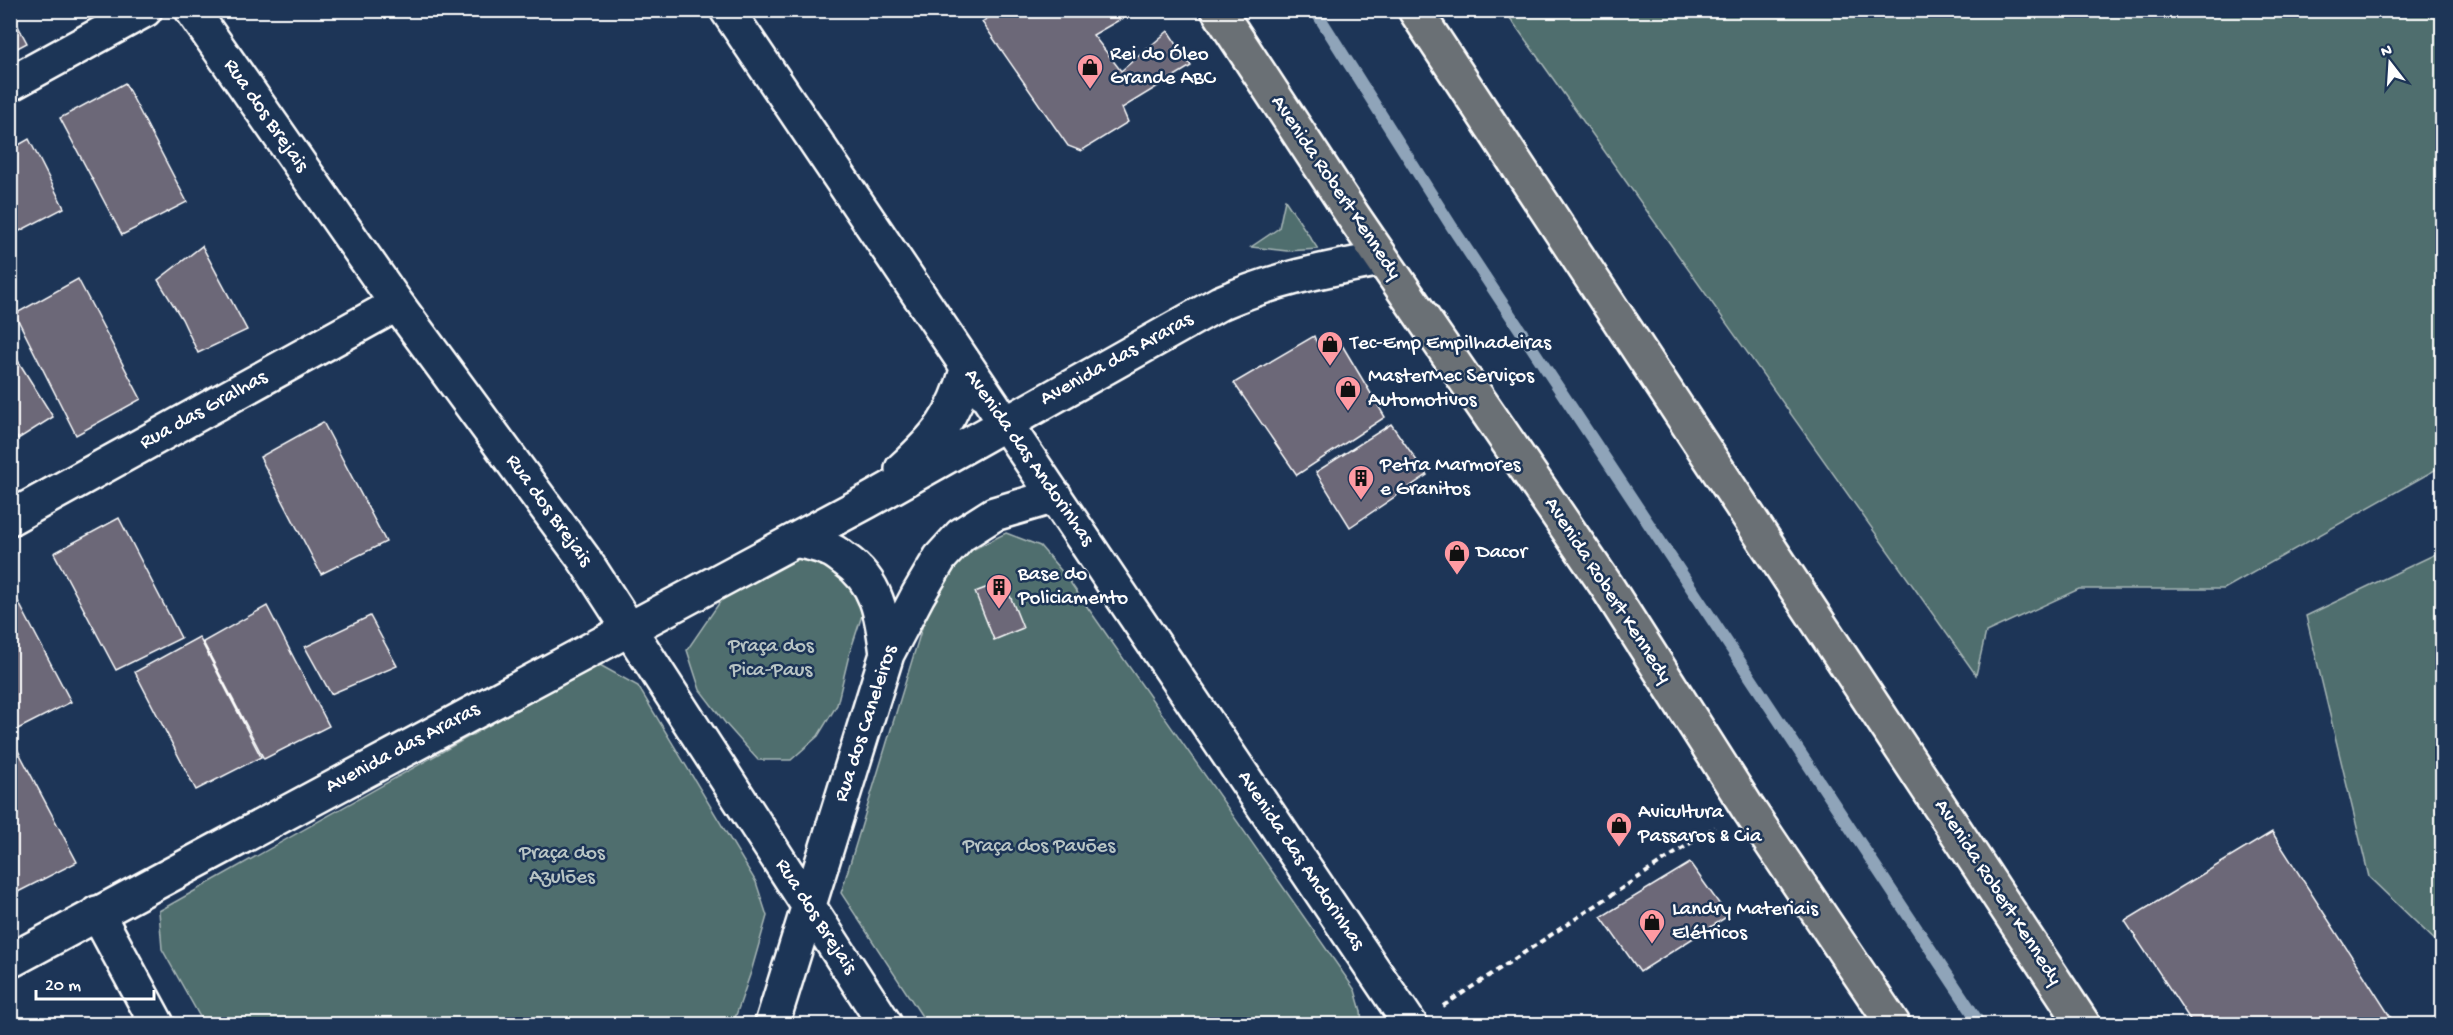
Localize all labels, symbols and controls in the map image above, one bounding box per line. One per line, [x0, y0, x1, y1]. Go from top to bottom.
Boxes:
north arrow [2360, 33, 2420, 93]
text: N [2379, 41, 2395, 63]
place label: Rei do Óleo Grande ABC [1110, 43, 1217, 92]
shop icon: Rei do Óleo Grande ABC [1075, 52, 1105, 90]
street label: Rua dos Brejais [217, 55, 314, 178]
street label: Avenida Robert Kennedy [1264, 91, 1406, 285]
street label: Avenida das Araras [1036, 307, 1199, 412]
shop icon: Tec-Emp Empilhadeiras [1315, 329, 1345, 367]
place label: Tec-Emp Empilhadeiras [1349, 332, 1552, 357]
street label: Avenida das Andorinhas [957, 364, 1099, 553]
street label: Rua das Gralhas [136, 365, 273, 456]
place label: MasterMec Serviços Automotivos [1368, 365, 1535, 414]
shop icon: MasterMec Serviços Automotivos [1333, 374, 1363, 412]
street label: Rua dos Brejais [499, 450, 598, 573]
place label: Petra Marmores e Granitos [1379, 454, 1522, 503]
building icon: Petra Marmores e Granitos [1346, 463, 1376, 501]
street label: Avenida Robert Kennedy [1538, 493, 1676, 689]
shop icon: Dacor [1442, 538, 1472, 576]
place label: Dacor [1474, 541, 1528, 566]
place label: Base do Policiamento [1017, 563, 1128, 612]
building icon: Base do Policiamento [984, 572, 1014, 610]
park label: Praça dos Pica-Paus [727, 635, 815, 684]
street label: Rua dos Caneleiros [830, 641, 905, 806]
street label: Avenida das Araras [322, 697, 485, 800]
street label: Avenida das Andorinhas [1231, 767, 1370, 956]
street label: Avenida Robert Kennedy [1928, 795, 2066, 991]
place label: Avicultura Passaros & Cia [1637, 801, 1763, 850]
shop icon: Avicultura Passaros & Cia [1604, 810, 1634, 848]
park label: Praça dos Pavões [962, 835, 1116, 860]
park label: Praça dos Azulões [518, 842, 606, 891]
street label: Rua dos Brejais [768, 855, 862, 980]
place label: Landry Materiais Elétricos [1672, 898, 1819, 947]
shop icon: Landry Materiais Elétricos [1637, 907, 1667, 945]
scale bar [36, 963, 154, 1001]
text: 20 m [45, 976, 81, 997]

